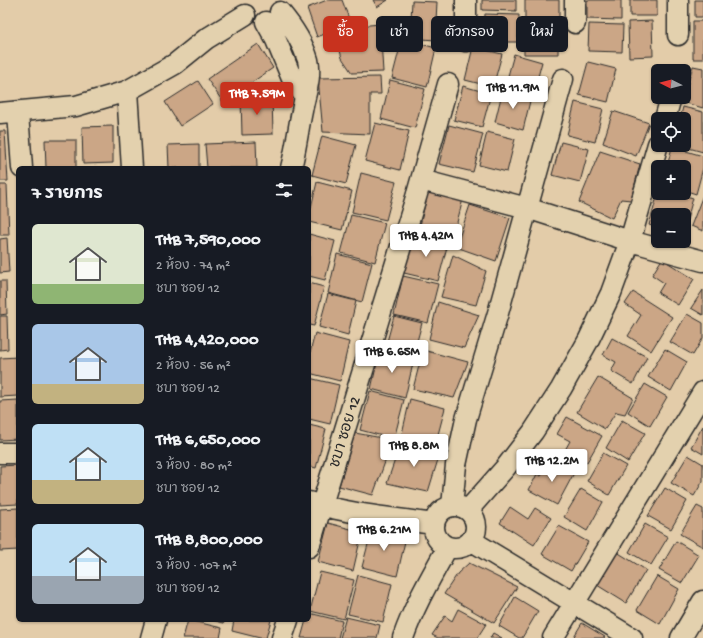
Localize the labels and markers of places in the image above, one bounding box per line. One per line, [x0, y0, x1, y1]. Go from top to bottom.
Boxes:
pin: THB 11.9M [467, 76, 559, 110]
pin: THB 7.59M [211, 82, 303, 116]
pin: THB 4.42M [380, 224, 472, 258]
pin: THB 6.65M [346, 340, 438, 374]
pin: THB 8.8M [373, 434, 455, 468]
pin: THB 12.2M [506, 449, 598, 483]
pin: THB 6.21M [338, 518, 430, 552]

